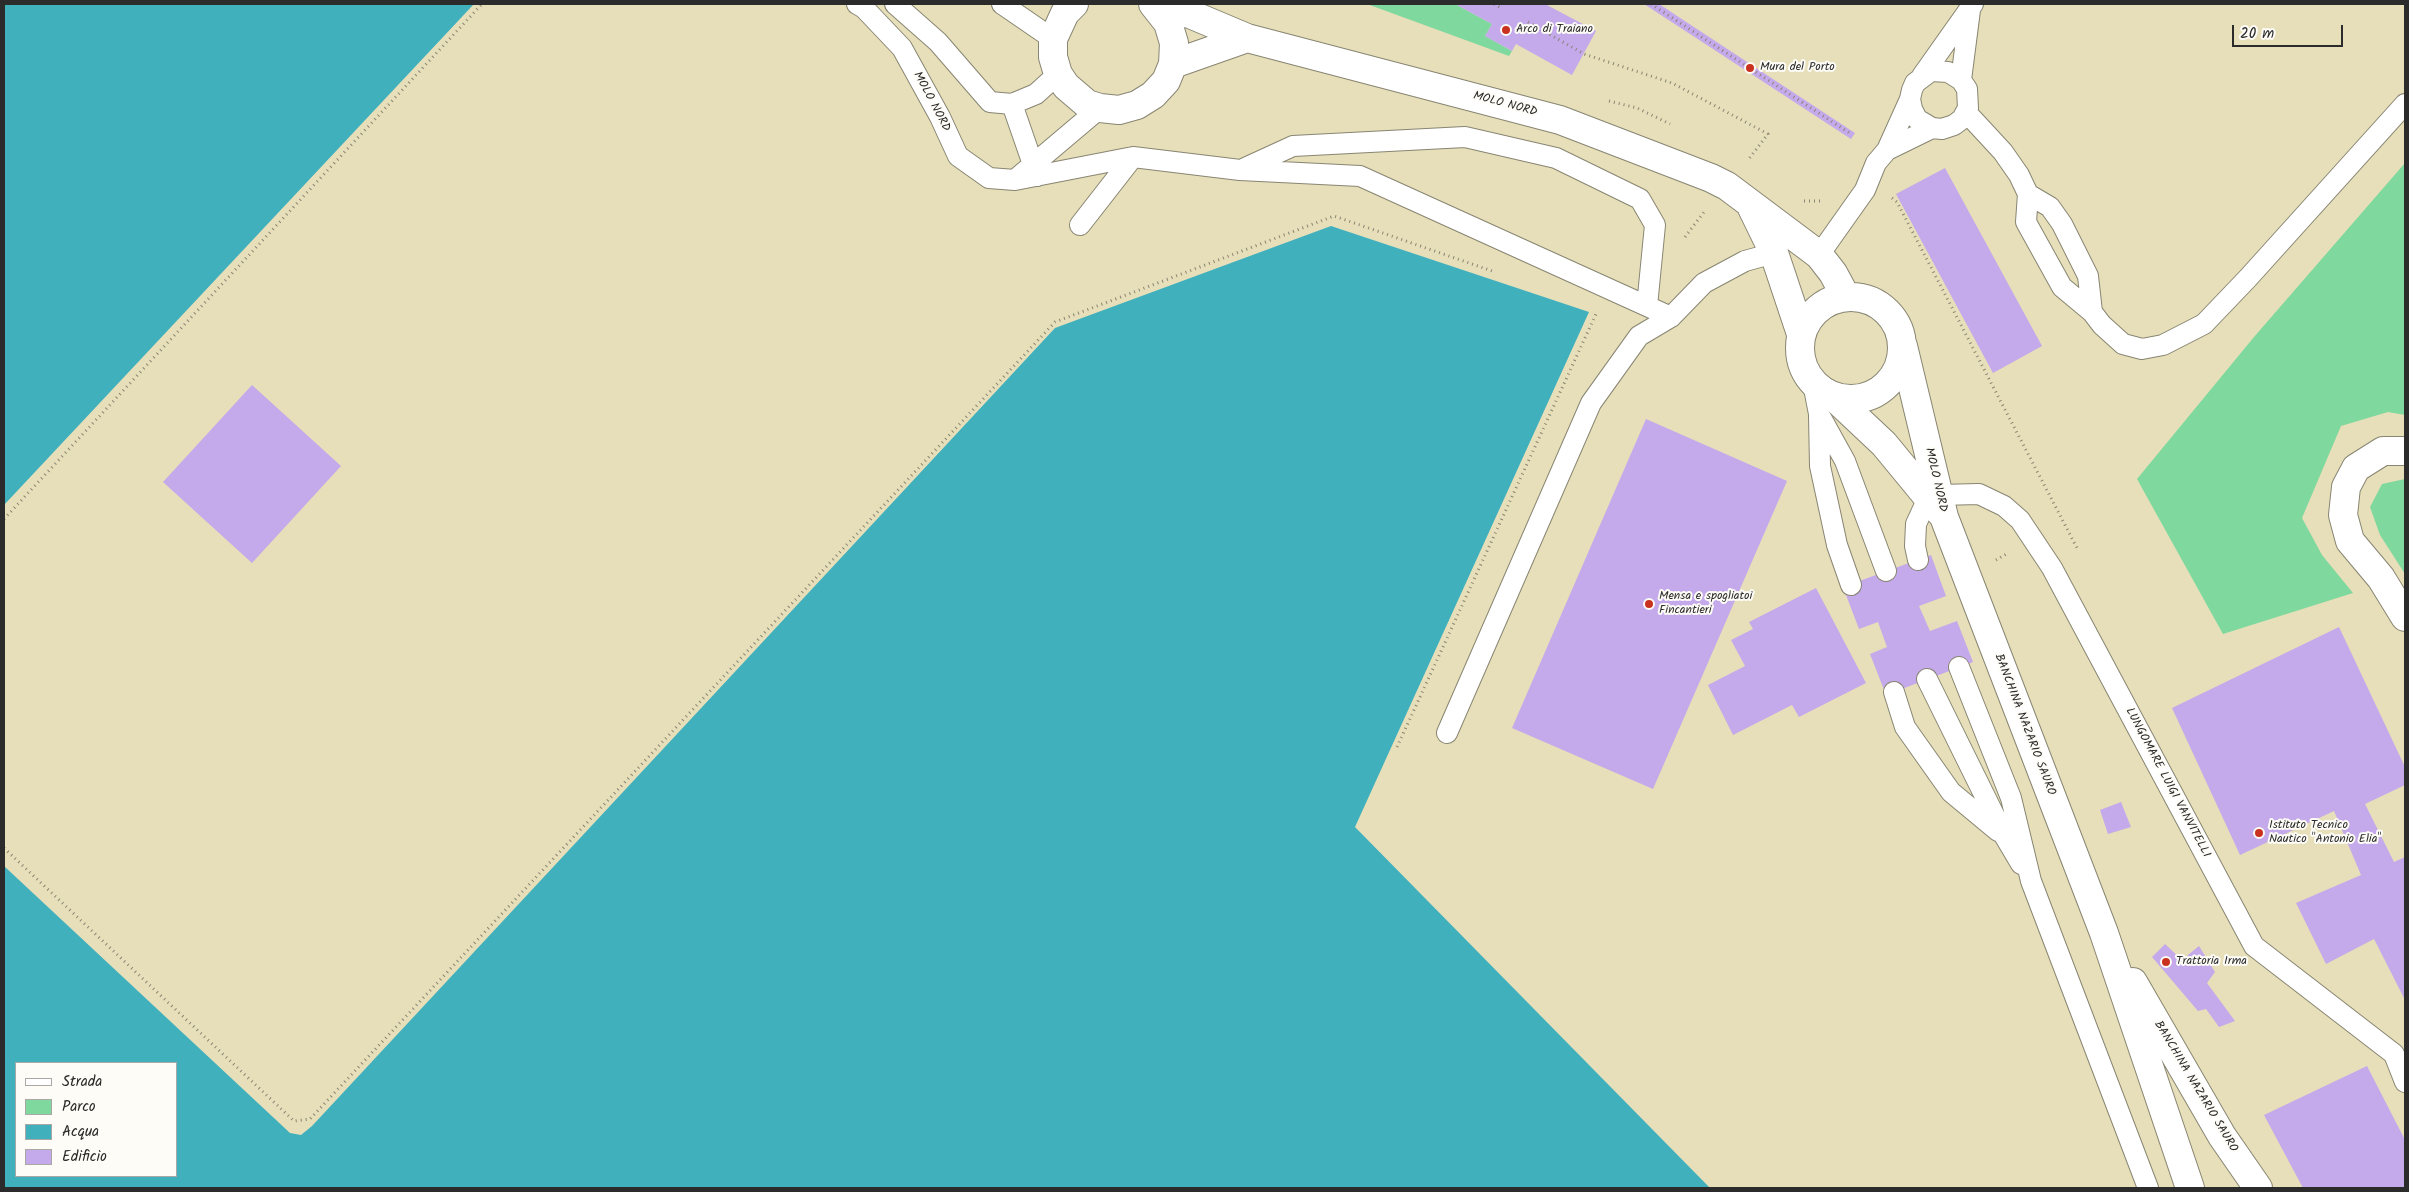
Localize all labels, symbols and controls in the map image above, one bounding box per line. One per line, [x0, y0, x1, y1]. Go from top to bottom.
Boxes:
scale bar [2234, 15, 2345, 47]
text: 20 m [2240, 22, 2274, 46]
place label: Arco di Traiano [1516, 23, 1593, 37]
marker: Arco di Traiano [1500, 24, 1512, 36]
place label: Mura del Porto [1760, 61, 1835, 75]
marker: Mura del Porto [1744, 62, 1756, 74]
street label: MOLO NORD [909, 70, 953, 134]
street label: MOLO NORD [1471, 90, 1539, 120]
street label: MOLO NORD [1921, 446, 1949, 514]
place label: Mensa e spogliatoi Fincantieri [1659, 590, 1752, 618]
marker: Mensa e spogliatoi Fincantieri [1643, 598, 1655, 610]
street label: BANCHINA NAZARIO SAURO [1990, 652, 2058, 798]
street label: LUNGOMARE LUIGI VANVITELLI [2121, 706, 2213, 860]
place label: Istituto Tecnico Nautico "Antonio Elia" [2269, 819, 2381, 847]
marker: Istituto Tecnico Nautico "Antonio Elia" [2253, 827, 2265, 839]
place label: Trattoria Irma [2176, 955, 2247, 969]
marker: Trattoria Irma [2160, 956, 2172, 968]
street label: BANCHINA NAZARIO SAURO [2150, 1019, 2240, 1155]
legend [15, 1062, 178, 1177]
text: Strada [62, 1070, 102, 1094]
text: Parco [62, 1095, 96, 1119]
text: Acqua [62, 1120, 99, 1144]
text: Edificio [62, 1145, 107, 1169]

